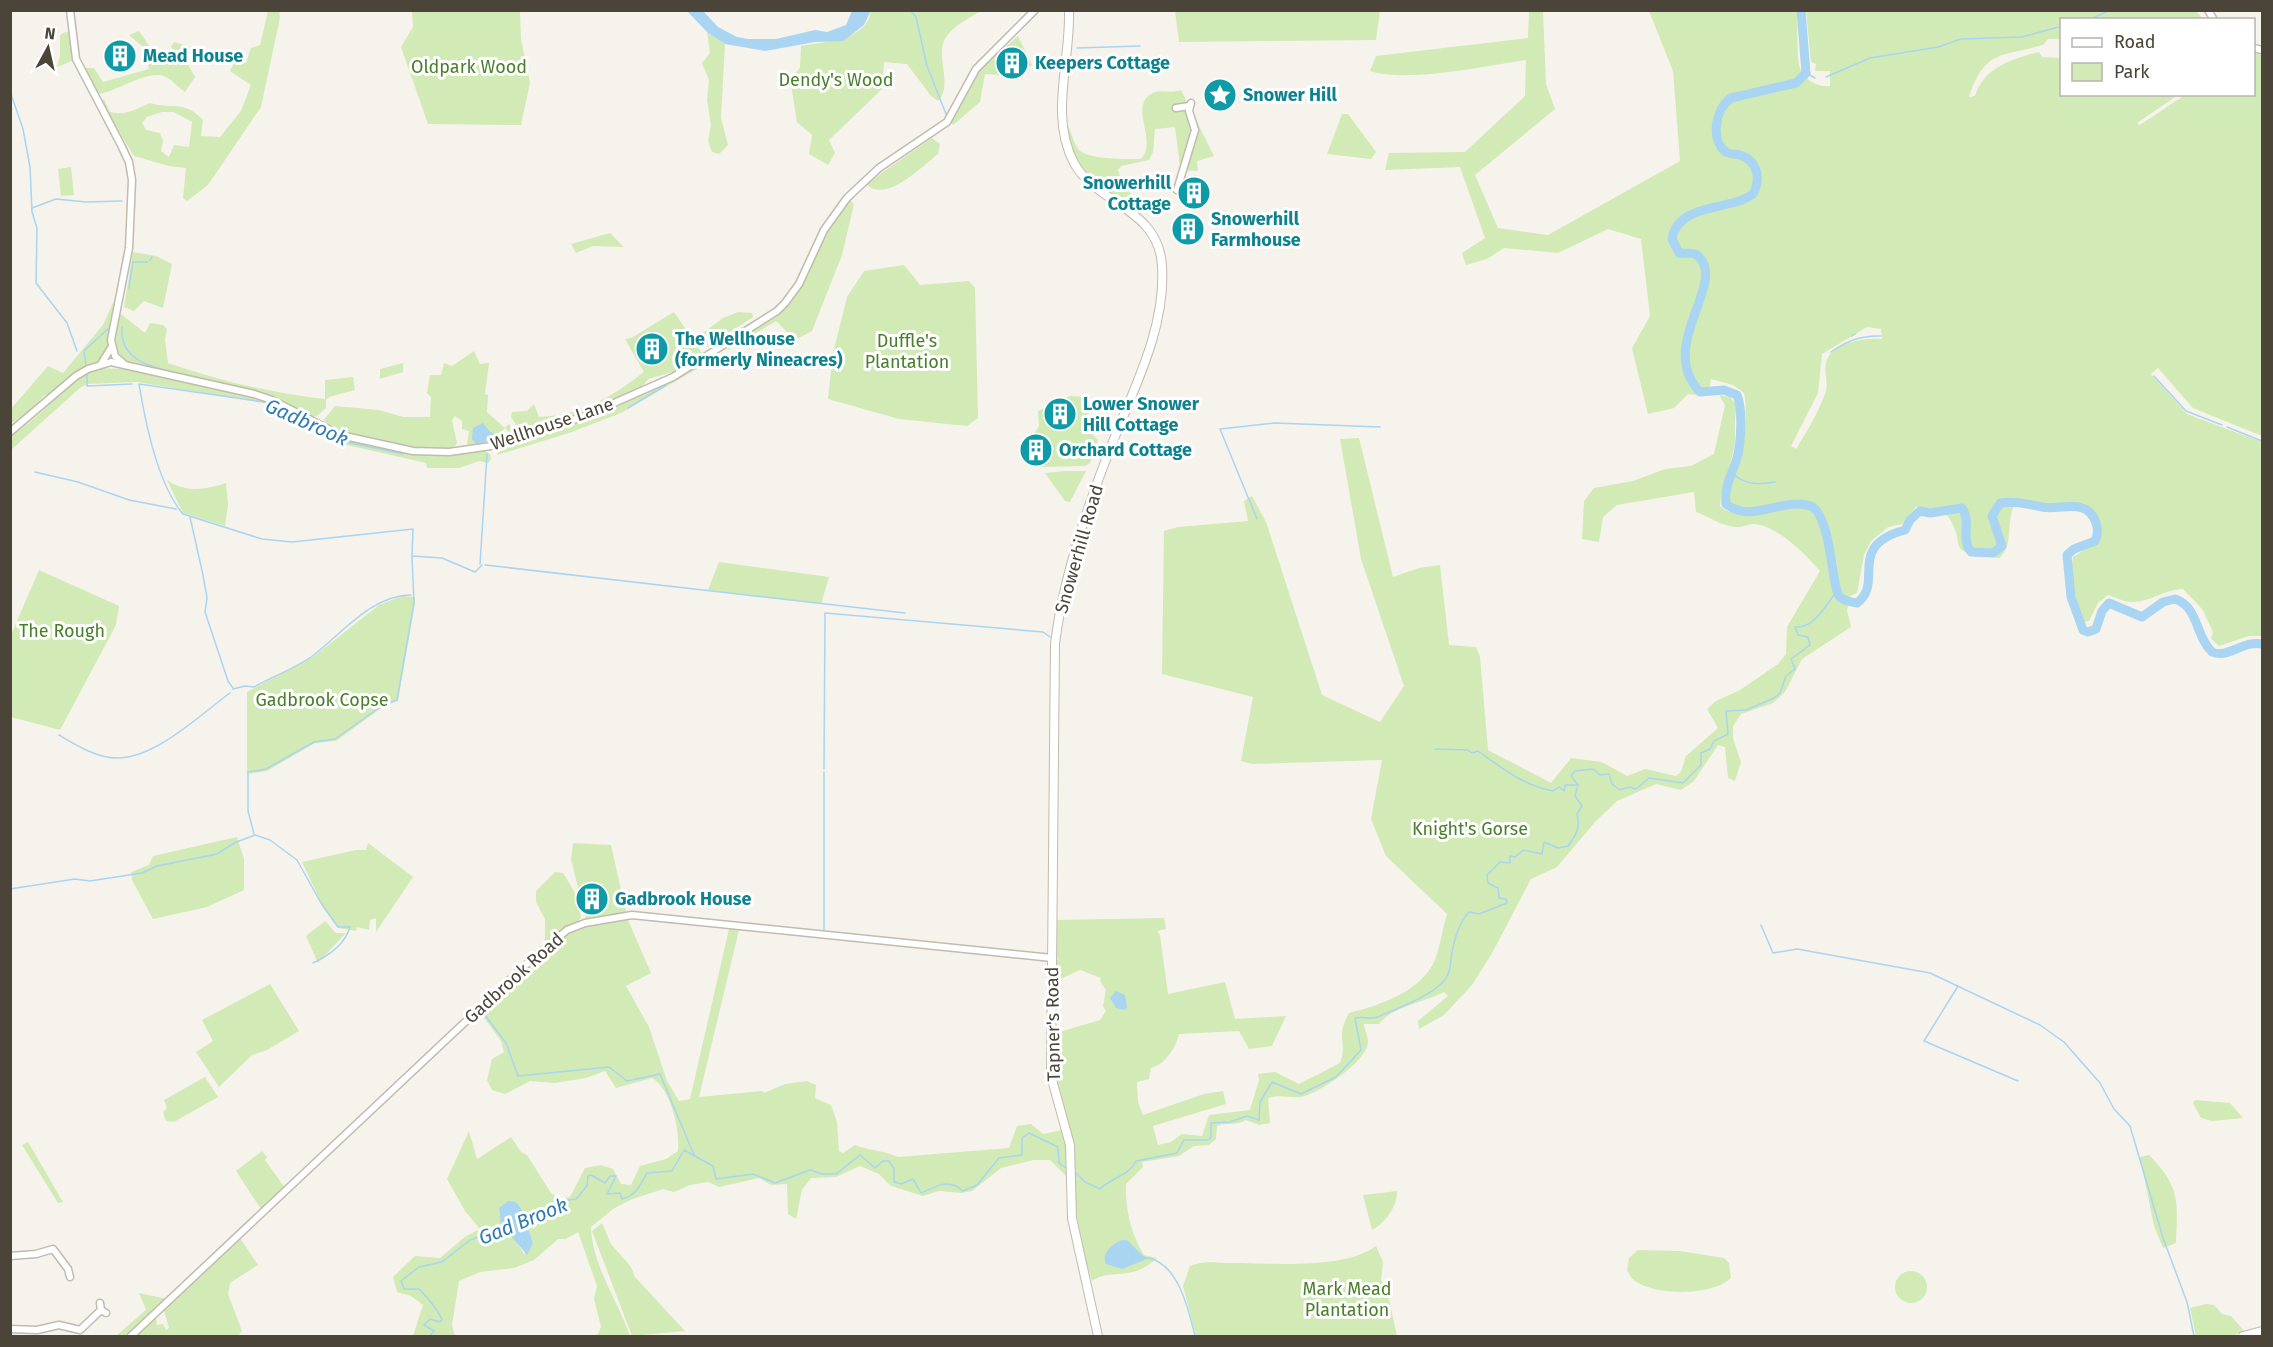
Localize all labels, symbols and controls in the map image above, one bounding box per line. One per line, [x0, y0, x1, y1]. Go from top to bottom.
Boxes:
north arrow [18, 18, 78, 78]
legend [2060, 18, 2255, 96]
text: N [43, 23, 57, 44]
text: Road [2114, 31, 2156, 53]
building icon: Mead House [102, 38, 138, 74]
place label: Mead House [143, 45, 243, 67]
building icon: Keepers Cottage [994, 45, 1030, 81]
place label: Keepers Cottage [1035, 52, 1170, 74]
park label: Oldpark Wood [411, 56, 527, 78]
text: Park [2114, 61, 2150, 83]
park label: Dendy's Wood [779, 69, 893, 91]
place icon: Snower Hill [1202, 77, 1238, 113]
place label: Snower Hill [1243, 84, 1338, 106]
place label: Snowerhill Cottage [1083, 172, 1172, 215]
building icon: Snowerhill Cottage [1176, 175, 1212, 211]
place label: Snowerhill Farmhouse [1211, 208, 1301, 251]
building icon: Snowerhill Farmhouse [1170, 211, 1206, 247]
place label: The Wellhouse (formerly Nineacres) [675, 328, 843, 371]
park label: Duffle's Plantation [865, 330, 949, 373]
building icon: The Wellhouse (formerly Nineacres) [634, 331, 670, 367]
water label: Gadbrook [262, 393, 352, 451]
street label: Wellhouse Lane [488, 393, 616, 455]
place label: Lower Snower Hill Cottage [1083, 393, 1200, 436]
building icon: Lower Snower Hill Cottage [1042, 396, 1078, 432]
building icon: Orchard Cottage [1018, 432, 1054, 468]
place label: Orchard Cottage [1059, 439, 1192, 461]
street label: Snowerhill Road [1050, 482, 1108, 616]
park label: The Rough [19, 620, 105, 642]
park label: Gadbrook Copse [255, 689, 389, 711]
park label: Knight's Gorse [1412, 818, 1528, 840]
building icon: Gadbrook House [574, 881, 610, 917]
place label: Gadbrook House [615, 888, 751, 910]
street label: Gadbrook Road [460, 928, 568, 1028]
street label: Tapner's Road [1041, 966, 1065, 1082]
water label: Gad Brook [475, 1192, 571, 1250]
park label: Mark Mead Plantation [1303, 1278, 1391, 1321]

